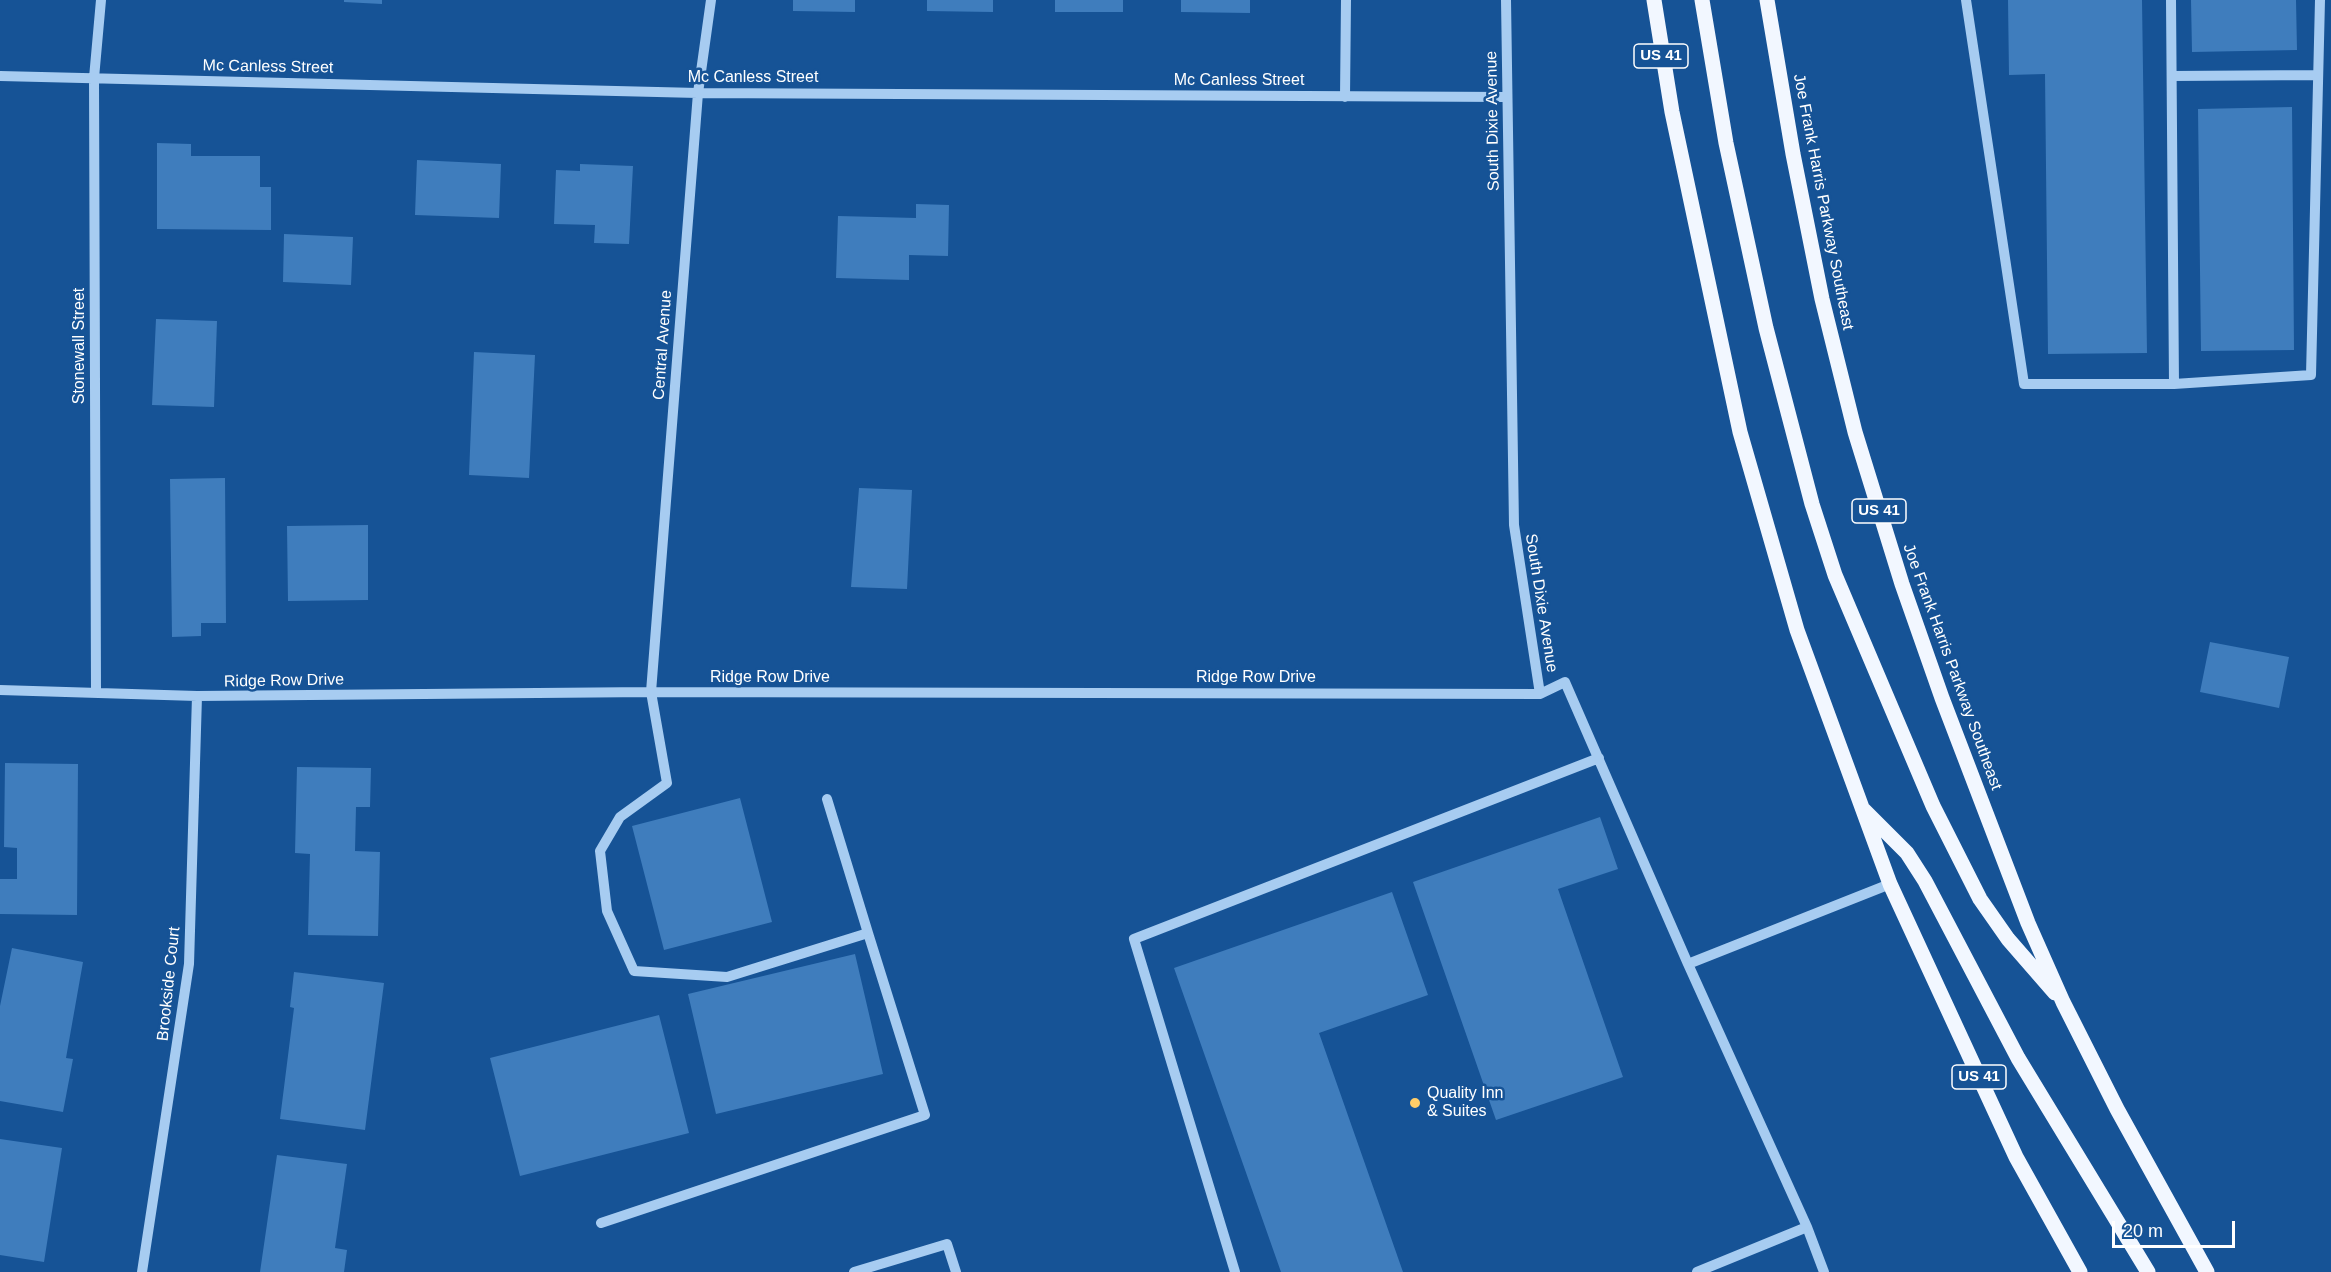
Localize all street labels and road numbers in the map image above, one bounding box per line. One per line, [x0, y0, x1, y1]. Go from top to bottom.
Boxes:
road number: US 41 [1634, 44, 1688, 68]
street label: South Dixie Avenue [1482, 51, 1504, 191]
street label: Mc Canless Street [202, 56, 334, 78]
street label: Mc Canless Street [688, 68, 818, 88]
street label: Mc Canless Street [1174, 71, 1304, 91]
street label: Joe Frank Harris Parkway Southeast [1789, 72, 1857, 332]
street label: Stonewall Street [70, 288, 90, 404]
street label: Central Avenue [650, 289, 676, 401]
road number: US 41 [1852, 499, 1906, 523]
street label: South Dixie Avenue [1521, 532, 1561, 674]
street label: Joe Frank Harris Parkway Southeast [1898, 541, 2006, 793]
street label: Ridge Row Drive [710, 668, 830, 688]
street label: Ridge Row Drive [1196, 668, 1316, 688]
street label: Ridge Row Drive [224, 670, 344, 692]
street label: Brookside Court [153, 926, 185, 1042]
road number: US 41 [1952, 1065, 2006, 1089]

